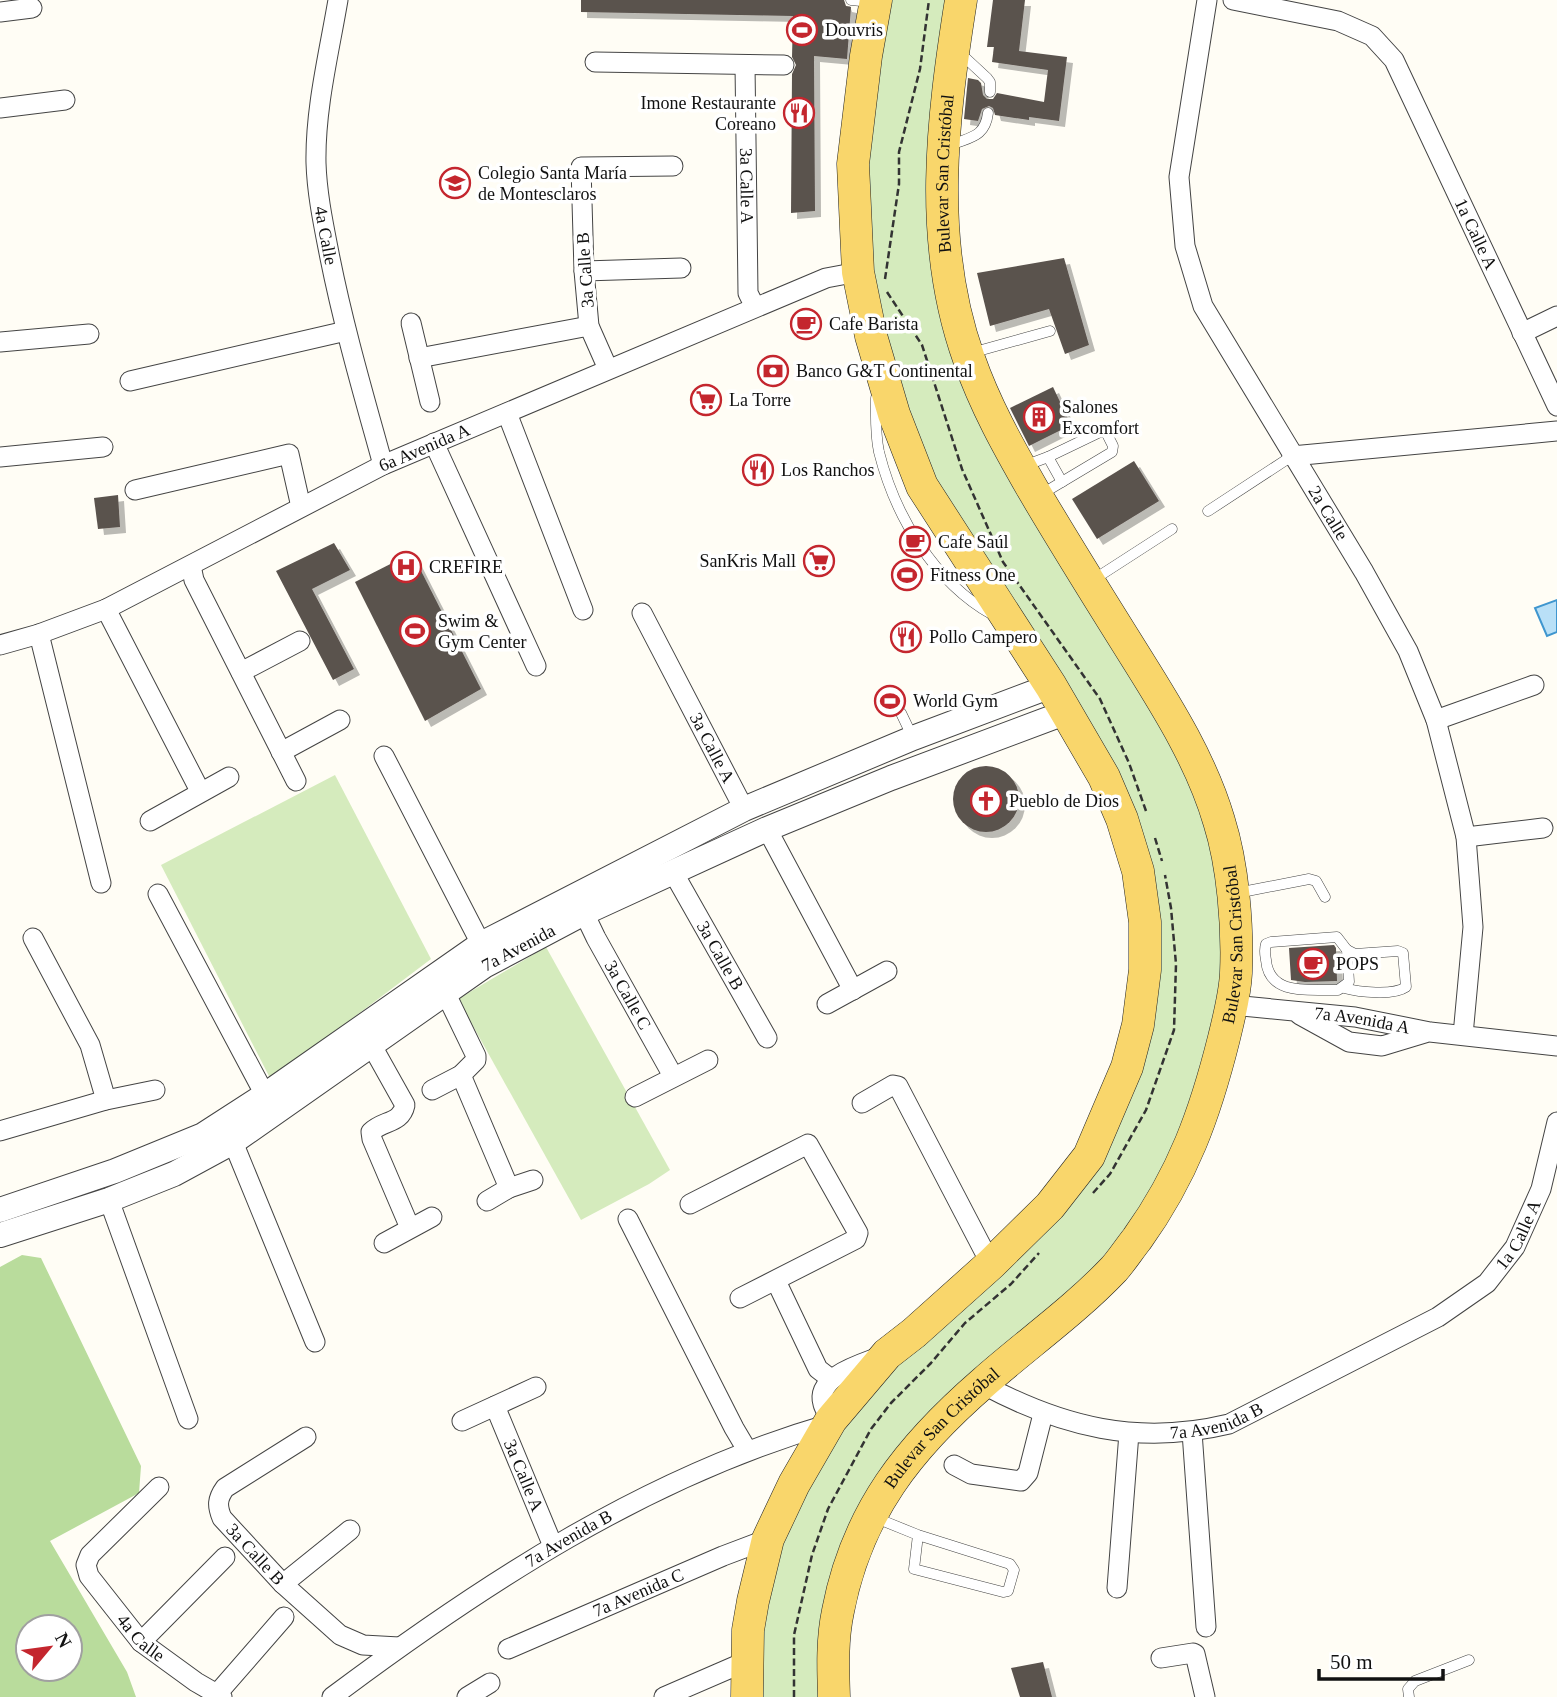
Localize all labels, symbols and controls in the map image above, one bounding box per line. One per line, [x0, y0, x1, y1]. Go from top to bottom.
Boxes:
sports icon: Douvris [785, 13, 819, 47]
place label: Douvris [825, 20, 883, 40]
place label: Imone Restaurante Coreano [641, 93, 776, 134]
street label: Bulevar San Cristóbal [932, 93, 958, 254]
restaurant icon: Imone Restaurante Coreano [782, 96, 816, 130]
street label: 3a Calle A [736, 148, 757, 224]
place label: Colegio Santa María de Montesclaros [478, 163, 627, 204]
school or university icon: Colegio Santa María de Montesclaros [438, 166, 472, 200]
street label: 1a Calle A [1451, 195, 1501, 273]
street label: 4a Calle [310, 205, 341, 267]
street label: 3a Calle B [572, 231, 598, 309]
cafe icon: Cafe Barista [789, 307, 823, 341]
place label: Cafe Barista [829, 314, 918, 334]
bank icon: Banco G&T Continental [756, 354, 790, 388]
place label: Banco G&T Continental [796, 361, 973, 381]
supermarket icon: La Torre [689, 383, 723, 417]
place label: La Torre [729, 390, 791, 410]
place label: Salones Excomfort [1062, 397, 1139, 438]
building icon: Salones Excomfort [1022, 400, 1056, 434]
street label: 6a Avenida A [376, 420, 473, 476]
restaurant icon: Los Ranchos [741, 453, 775, 487]
place label: Los Ranchos [781, 460, 875, 480]
street label: 2a Calle [1304, 482, 1352, 544]
cafe icon: Cafe Saúl [898, 525, 932, 559]
place label: Cafe Saúl [938, 532, 1008, 552]
supermarket icon: SanKris Mall [802, 544, 836, 578]
hospital icon: CREFIRE [389, 550, 423, 584]
place label: SanKris Mall [700, 551, 796, 571]
place label: CREFIRE [429, 557, 503, 577]
sports icon: Fitness One [890, 558, 924, 592]
place label: Fitness One [930, 565, 1016, 585]
place label: Swim & Gym Center [438, 611, 526, 652]
sports icon: Swim & Gym Center [398, 614, 432, 648]
restaurant icon: Pollo Campero [889, 620, 923, 654]
place label: Pollo Campero [929, 627, 1038, 647]
sports icon: World Gym [873, 684, 907, 718]
place label: World Gym [913, 691, 998, 711]
street label: 3a Calle A [686, 709, 739, 786]
church icon: Pueblo de Dios [969, 784, 1003, 818]
place label: Pueblo de Dios [1009, 791, 1119, 811]
street label: Bulevar San Cristóbal [1218, 864, 1246, 1026]
street label: 3a Calle B [693, 918, 748, 994]
street label: 7a Avenida [478, 920, 558, 975]
cafe icon: POPS [1296, 947, 1330, 981]
place label: POPS [1336, 954, 1379, 974]
street label: 3a Calle C [601, 957, 655, 1033]
street label: 7a Avenida A [1313, 1003, 1412, 1038]
street label: 1a Calle A [1491, 1197, 1545, 1273]
street label: Bulevar San Cristóbal [880, 1363, 1003, 1492]
street label: 7a Avenida B [1169, 1398, 1266, 1443]
street label: 3a Calle A [500, 1436, 548, 1514]
street label: 7a Avenida B [522, 1506, 615, 1571]
street label: 3a Calle B [222, 1520, 289, 1589]
street label: 7a Avenida C [590, 1564, 687, 1621]
street label: 4a Calle [113, 1610, 168, 1666]
north arrow [14, 1613, 84, 1683]
text: N [51, 1629, 76, 1651]
scale bar [1319, 1638, 1443, 1682]
text: 50 m [1330, 1650, 1373, 1674]

